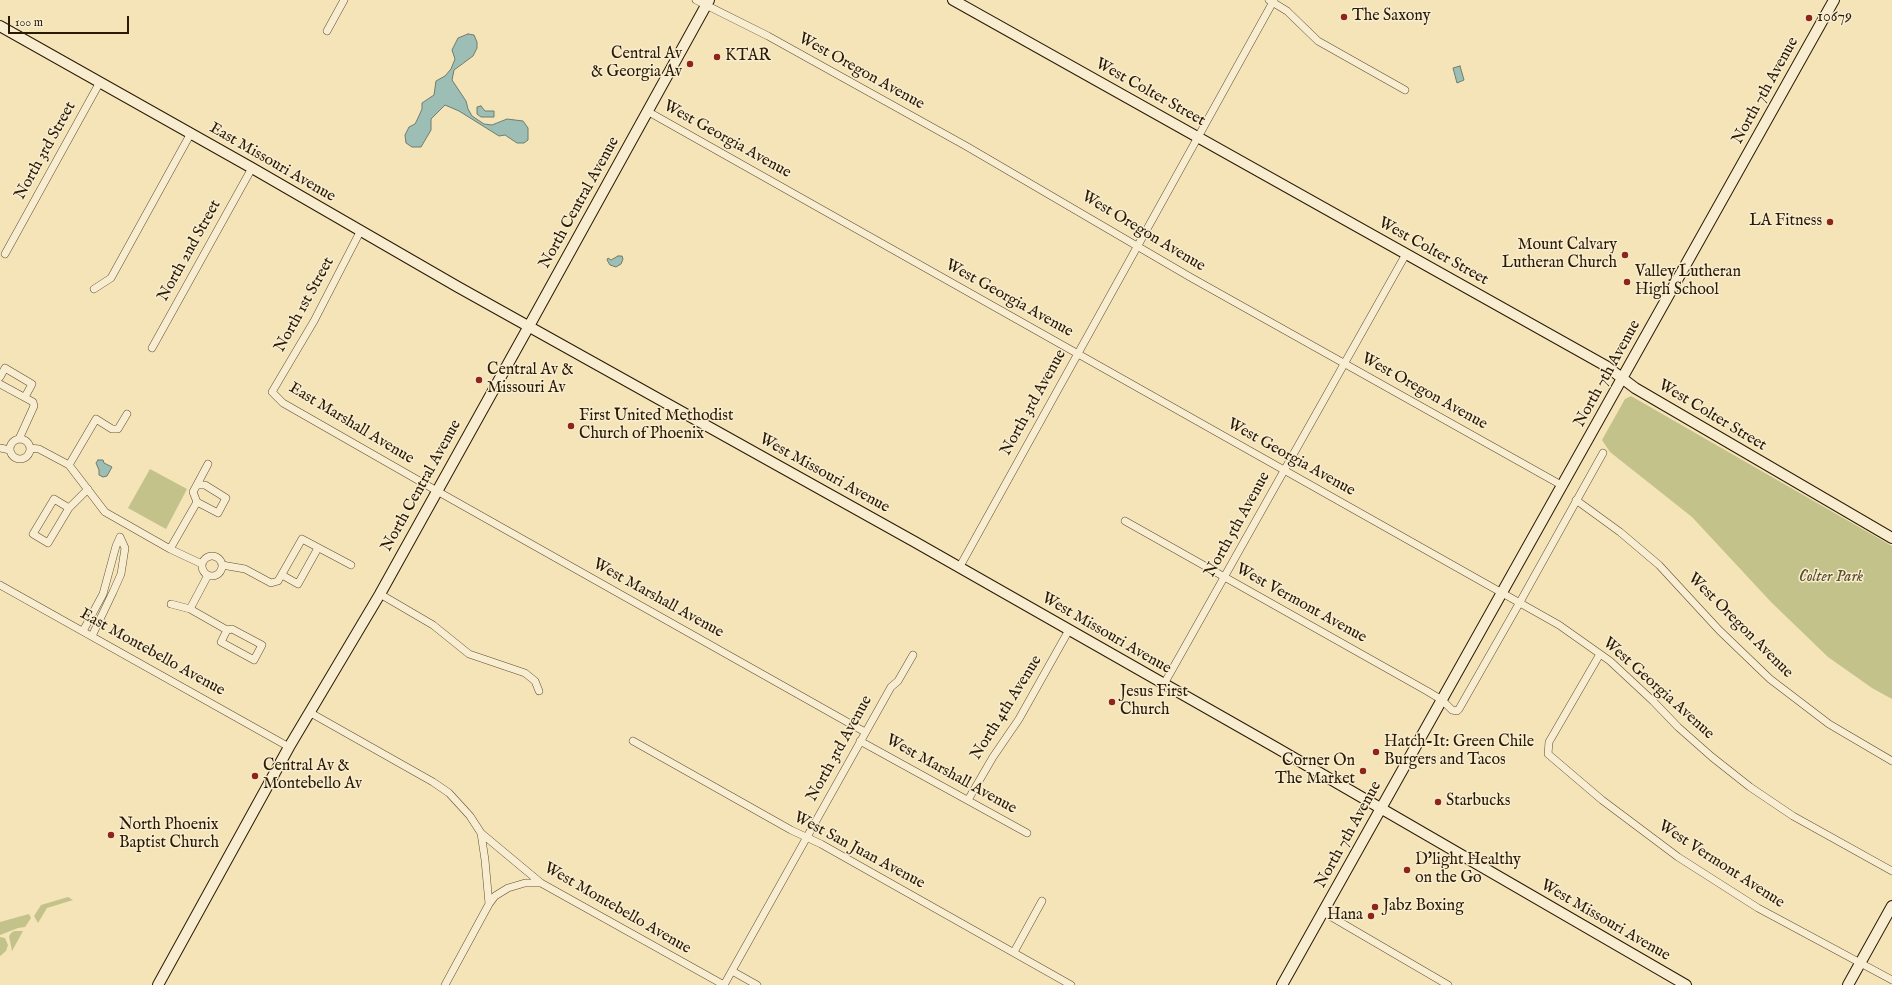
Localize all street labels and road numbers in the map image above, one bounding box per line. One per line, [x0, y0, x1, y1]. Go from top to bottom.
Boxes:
street label: West Oregon Avenue [795, 29, 927, 115]
street label: North 7th Avenue [1729, 34, 1803, 148]
street label: West Colter Street [1092, 55, 1208, 131]
street label: West Georgia Avenue [660, 97, 794, 183]
street label: North 3rd Street [11, 99, 81, 203]
street label: East Missouri Avenue [205, 119, 339, 207]
street label: North Central Avenue [536, 134, 624, 272]
street label: West Oregon Avenue [1078, 187, 1208, 277]
street label: North 2nd Street [154, 197, 226, 305]
street label: West Colter Street [1375, 214, 1491, 290]
street label: North 1st Street [271, 254, 339, 356]
street label: West Georgia Avenue [942, 256, 1076, 342]
street label: North 7th Avenue [1571, 317, 1645, 431]
street label: North 3rd Avenue [997, 347, 1071, 459]
street label: West Oregon Avenue [1358, 349, 1490, 435]
street label: West Colter Street [1654, 376, 1770, 456]
street label: East Marshall Avenue [285, 379, 417, 469]
street label: West Georgia Avenue [1224, 415, 1358, 501]
street label: North Central Avenue [378, 417, 466, 555]
street label: West Missouri Avenue [755, 430, 893, 518]
street label: North 5th Avenue [1201, 469, 1275, 581]
street label: West Marshall Avenue [589, 555, 727, 643]
street label: West Vermont Avenue [1232, 560, 1370, 648]
street label: West Oregon Avenue [1683, 569, 1797, 683]
street label: West Missouri Avenue [1038, 589, 1174, 679]
street label: East Montebello Avenue [76, 605, 228, 701]
street label: West Georgia Avenue [1598, 634, 1718, 744]
street label: North 4th Avenue [967, 652, 1047, 764]
street label: North 3rd Avenue [803, 693, 877, 805]
street label: West Marshall Avenue [882, 731, 1020, 819]
street label: North 7th Avenue [1312, 778, 1386, 892]
street label: West San Juan Avenue [790, 808, 928, 894]
street label: West Vermont Avenue [1654, 817, 1788, 913]
street label: West Montebello Avenue [540, 859, 694, 959]
street label: West Missouri Avenue [1537, 876, 1673, 966]

